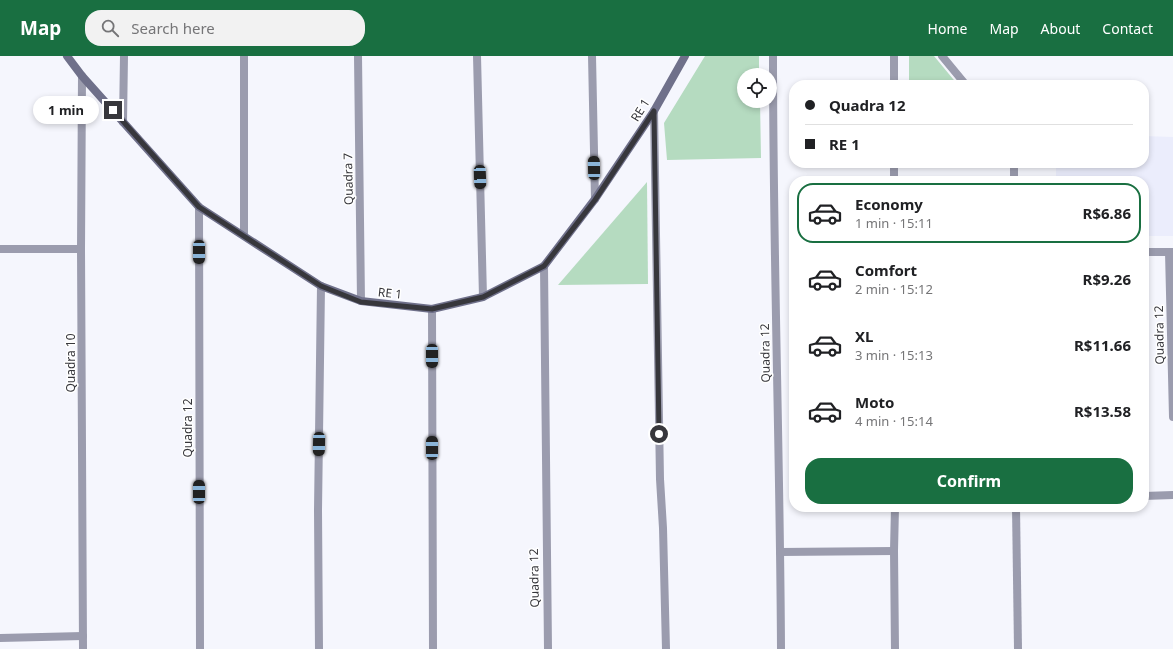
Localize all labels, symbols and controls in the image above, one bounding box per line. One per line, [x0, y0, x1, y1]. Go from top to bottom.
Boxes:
search box [85, 10, 365, 46]
text: Map [20, 15, 61, 41]
icon: search [99, 17, 121, 39]
text: Search here [131, 18, 215, 38]
text: Home [928, 19, 967, 38]
text: Map [989, 19, 1019, 38]
text: About [1041, 19, 1080, 38]
text: Contact [1102, 19, 1153, 38]
map controls [737, 68, 777, 108]
button: locate [737, 68, 777, 108]
street label: RE 1 [626, 95, 654, 125]
text: Quadra 12 [829, 95, 906, 115]
callout: 1 min [33, 96, 99, 124]
text: 1 min [48, 101, 84, 119]
route end [104, 101, 122, 119]
text: RE 1 [829, 134, 860, 154]
street label: Quadra 7 [339, 153, 357, 205]
car [588, 156, 600, 180]
car [474, 165, 486, 189]
text: Economy [855, 194, 923, 214]
icon: car [807, 195, 843, 231]
text: R$6.86 [1083, 203, 1131, 223]
text: 1 min · 15:11 [855, 214, 933, 232]
car [193, 240, 205, 264]
text: Comfort [855, 260, 917, 280]
icon: car [807, 261, 843, 297]
text: R$9.26 [1083, 269, 1131, 289]
text: 2 min · 15:12 [855, 280, 933, 298]
street label: RE 1 [377, 283, 403, 303]
street label: Quadra 12 [1150, 305, 1168, 365]
street label: Quadra 12 [756, 323, 774, 383]
text: XL [855, 326, 873, 346]
icon: car [807, 327, 843, 363]
street label: Quadra 10 [62, 333, 79, 393]
text: R$11.66 [1074, 335, 1131, 355]
car [426, 344, 438, 368]
text: 3 min · 15:13 [855, 346, 933, 364]
text: Moto [855, 392, 894, 412]
icon: car [807, 393, 843, 429]
street label: Quadra 12 [179, 398, 196, 458]
text: R$13.58 [1074, 401, 1131, 421]
text: 4 min · 15:14 [855, 412, 933, 430]
route start [650, 425, 668, 443]
car [313, 432, 325, 456]
car [426, 436, 438, 460]
button: Confirm [805, 458, 1133, 504]
car [193, 480, 205, 504]
street label: Quadra 12 [525, 548, 543, 608]

